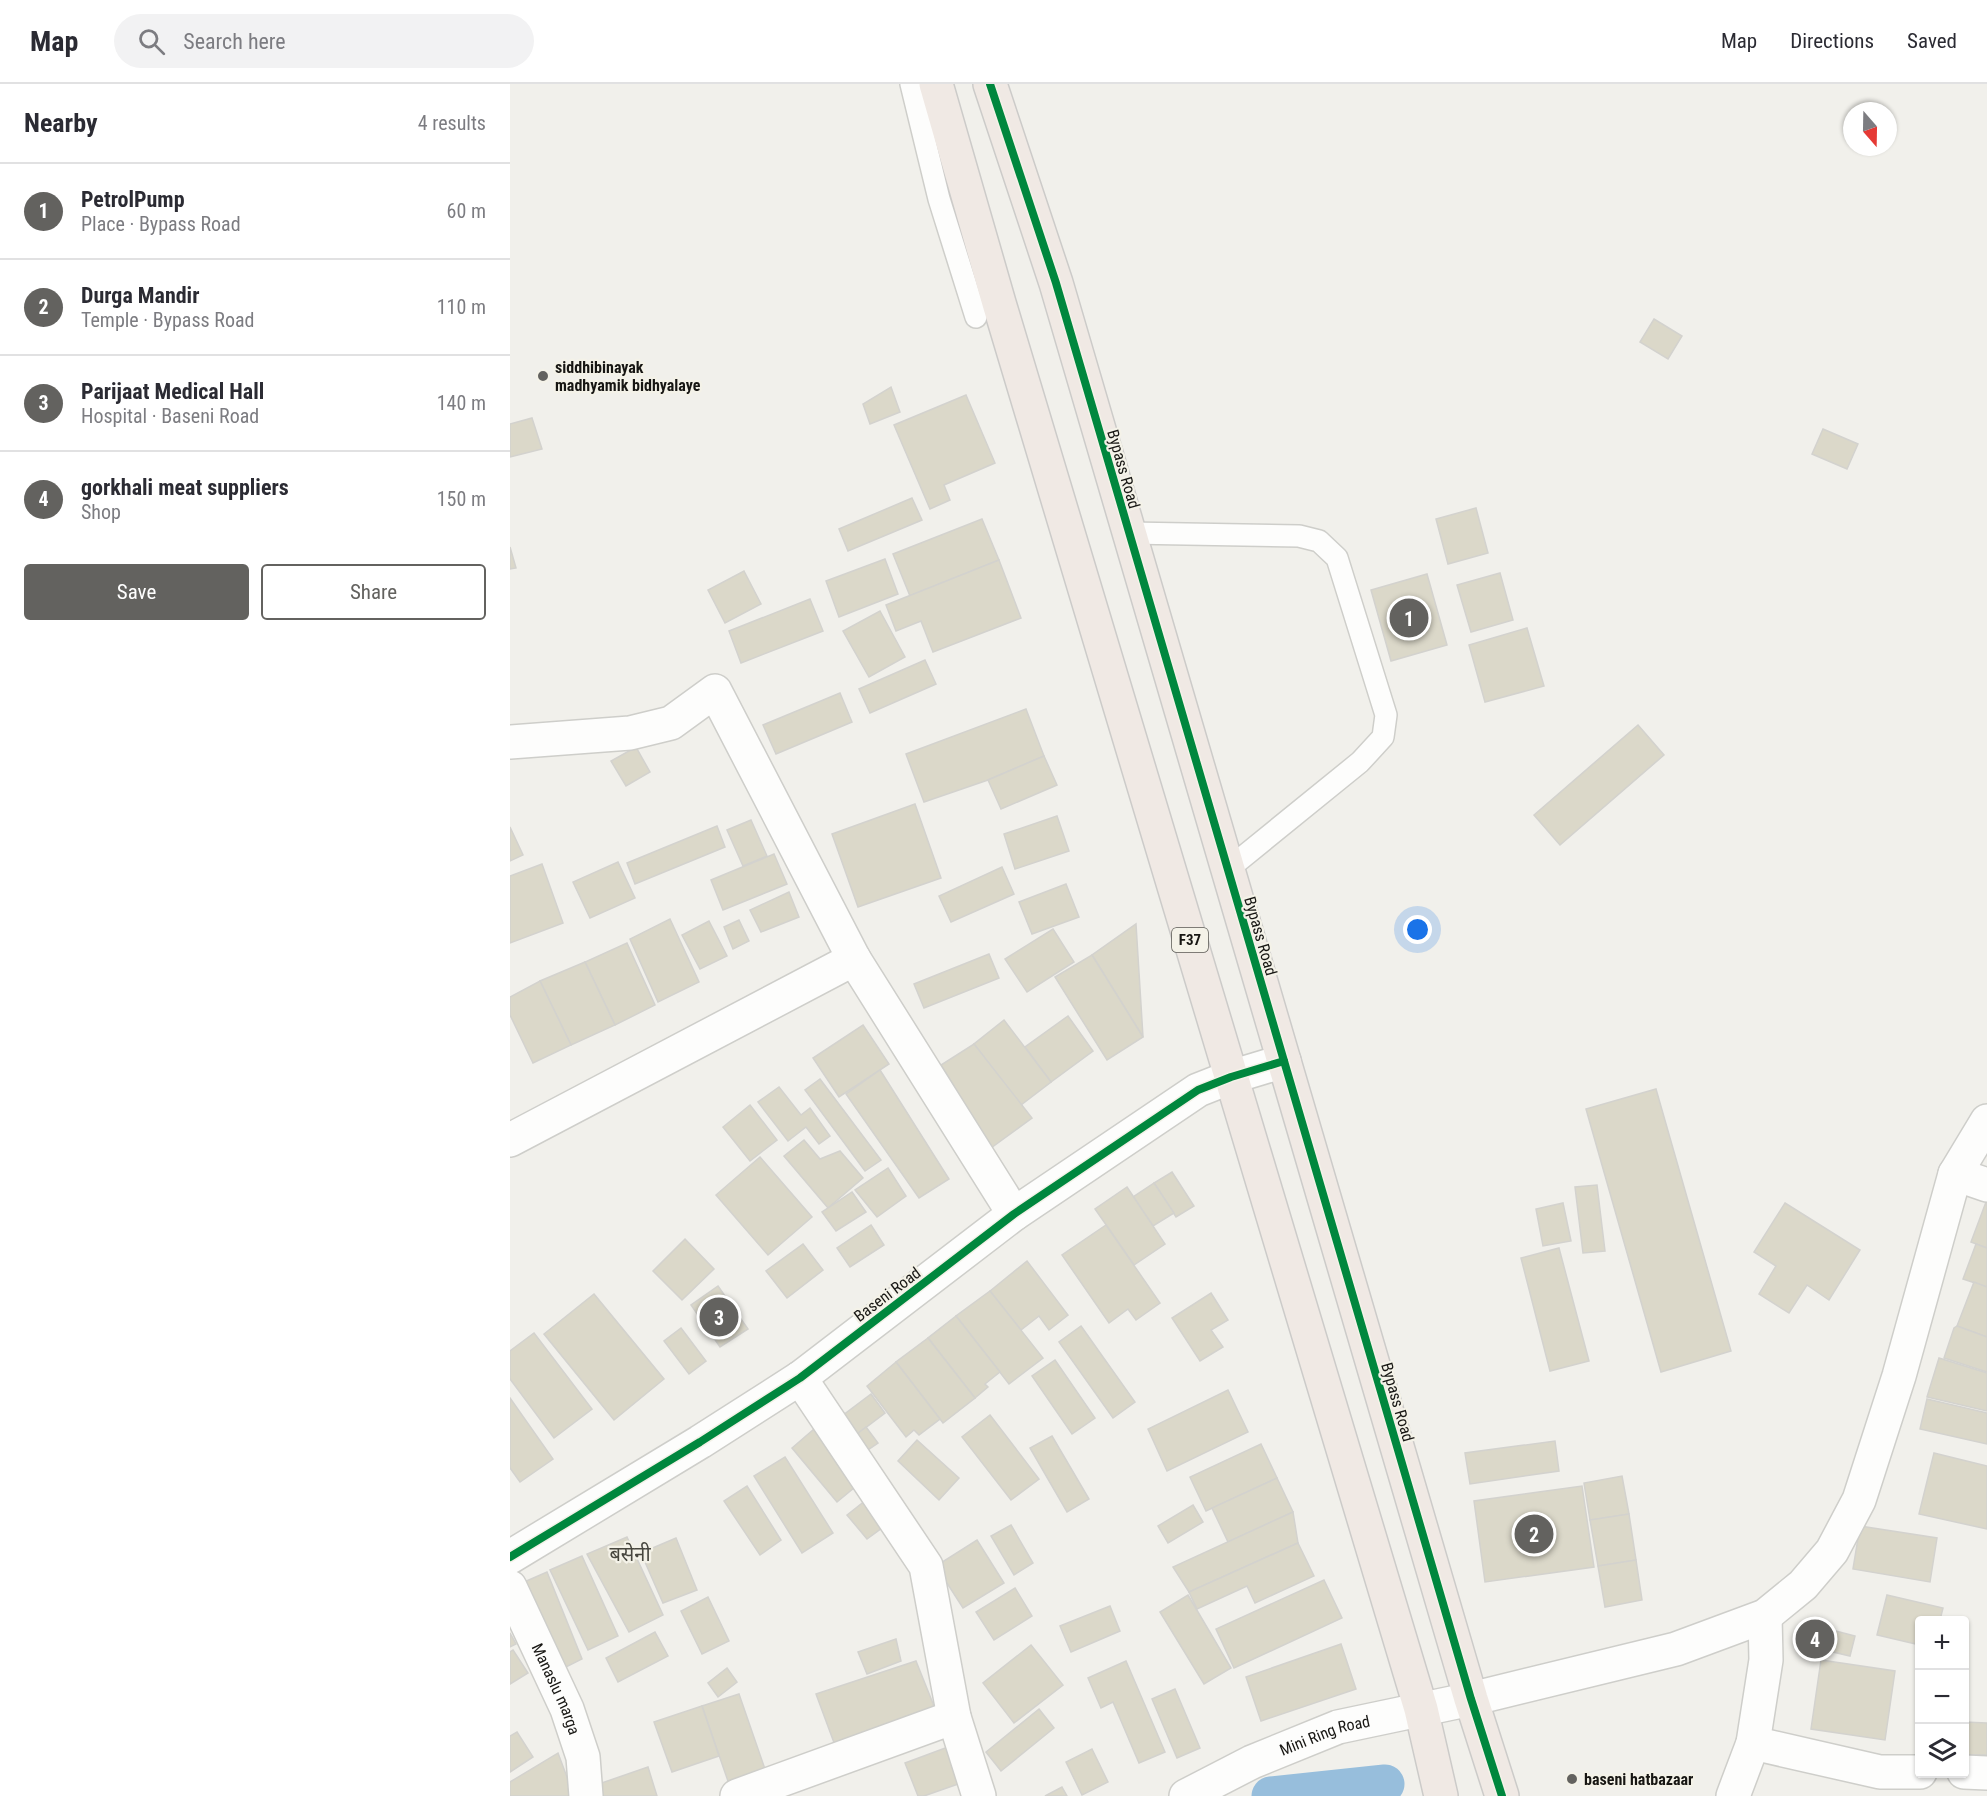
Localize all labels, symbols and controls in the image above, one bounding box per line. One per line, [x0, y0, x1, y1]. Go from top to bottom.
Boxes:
search box [114, 14, 534, 68]
text: Map [30, 25, 78, 58]
icon: search [135, 25, 168, 58]
text: Search here [183, 29, 286, 54]
text: Map [1721, 29, 1757, 53]
text: Directions [1790, 29, 1874, 53]
text: Saved [1907, 29, 1957, 53]
north arrow [1843, 102, 1897, 156]
text: Nearby [24, 108, 98, 138]
text: 4 results [418, 111, 486, 135]
text: PetrolPump [81, 187, 185, 212]
text: 1 [38, 199, 49, 223]
text: 60 m [447, 199, 486, 223]
text: Place · Bypass Road [81, 212, 241, 236]
text: Durga Mandir [81, 283, 199, 308]
text: 2 [38, 295, 49, 319]
text: 110 m [437, 295, 486, 319]
text: Temple · Bypass Road [81, 308, 254, 332]
place label: siddhibinayak madhyamik bidhyalaye [555, 358, 701, 395]
marker: siddhibinayak madhyamik bidhyalaye [536, 369, 550, 383]
text: Parijaat Medical Hall [81, 379, 264, 404]
text: 3 [38, 391, 49, 415]
text: 140 m [437, 391, 486, 415]
text: Hospital · Baseni Road [81, 404, 259, 428]
street label: Bypass Road [1103, 427, 1144, 511]
text: gorkhali meat suppliers [81, 475, 289, 500]
text: 4 [38, 487, 49, 511]
text: 150 m [437, 487, 486, 511]
text: Shop [81, 500, 121, 524]
button: Save [24, 564, 249, 620]
button: Share [261, 564, 486, 620]
pin: 1 [1390, 596, 1428, 640]
street label: Bypass Road [1240, 894, 1281, 978]
your location [1403, 915, 1432, 944]
road number: F37 [1172, 928, 1208, 952]
street label: Baseni Road [850, 1263, 924, 1326]
pin: 3 [700, 1294, 738, 1340]
street label: Bypass Road [1377, 1360, 1418, 1444]
pin: 2 [1514, 1512, 1554, 1556]
district label: बसेनी [609, 1542, 651, 1566]
pin: 4 [1796, 1616, 1834, 1662]
map controls [1915, 1616, 1969, 1778]
button: + [1915, 1616, 1969, 1670]
street label: Manaslu marga [528, 1640, 584, 1737]
button: − [1915, 1670, 1969, 1724]
street label: Mini Ring Road [1277, 1712, 1372, 1760]
button: layers [1915, 1724, 1969, 1778]
place label: baseni hatbazaar [1584, 1770, 1693, 1789]
marker: baseni hatbazaar [1565, 1772, 1579, 1786]

